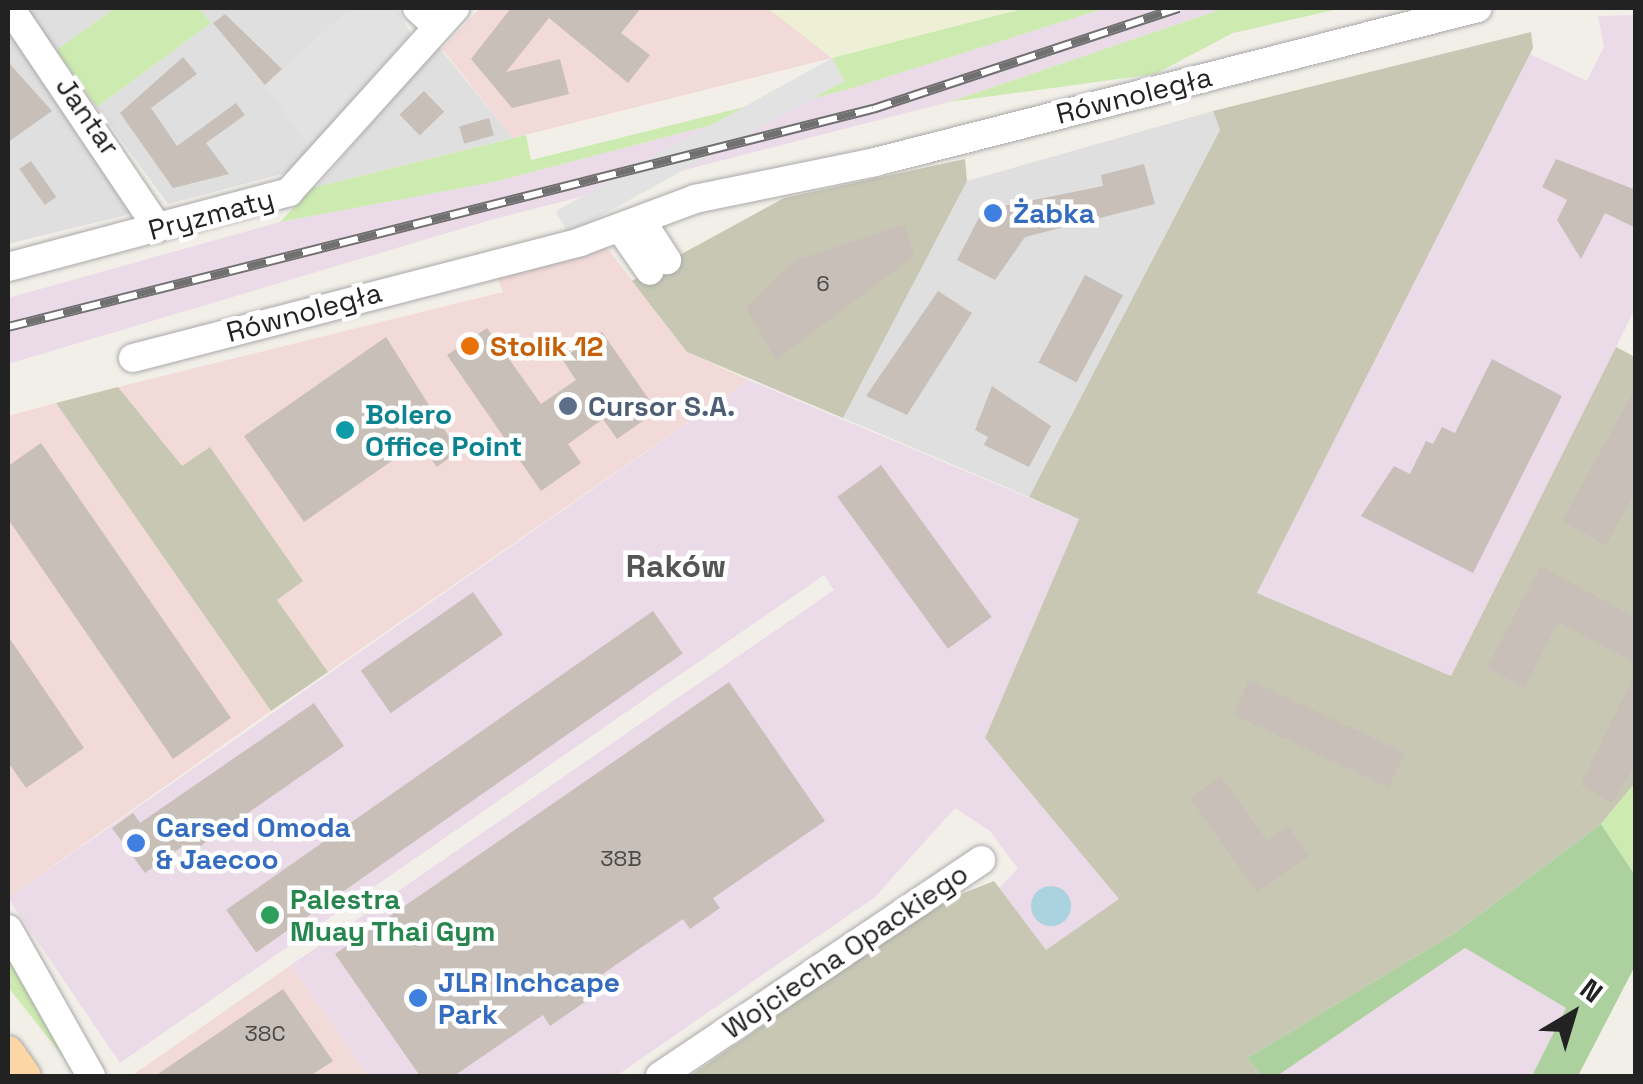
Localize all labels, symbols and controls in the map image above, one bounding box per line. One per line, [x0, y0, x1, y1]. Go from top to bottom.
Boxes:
street label: Równoległa [1053, 59, 1215, 131]
street label: Jantar [49, 70, 127, 162]
street label: Pryzmaty [145, 181, 277, 247]
place label: Żabka [1013, 196, 1095, 230]
marker: Żabka [982, 202, 1004, 224]
house number: 6 [816, 271, 830, 297]
street label: Równoległa [223, 275, 385, 349]
place label: Stolik 12 [490, 329, 603, 363]
marker: Stolik 12 [459, 335, 481, 357]
place label: Cursor S.A. [588, 389, 735, 423]
marker: Cursor S.A. [557, 395, 579, 417]
place label: Bolero Office Point [365, 397, 522, 463]
marker: Bolero Office Point [334, 419, 356, 441]
district label: Raków [626, 547, 726, 585]
place label: Carsed Omoda & Jaecoo [156, 810, 351, 876]
marker: Carsed Omoda & Jaecoo [125, 832, 147, 854]
house number: 38B [600, 846, 642, 872]
street label: Wojciecha Opackiego [716, 856, 974, 1046]
place label: Palestra Muay Thai Gym [290, 882, 496, 948]
marker: Palestra Muay Thai Gym [259, 904, 281, 926]
north arrow [1523, 964, 1623, 1064]
place label: JLR Inchcape Park [438, 965, 620, 1031]
text: N [1573, 970, 1610, 1010]
marker: JLR Inchcape Park [407, 987, 429, 1009]
house number: 38C [244, 1021, 286, 1047]

